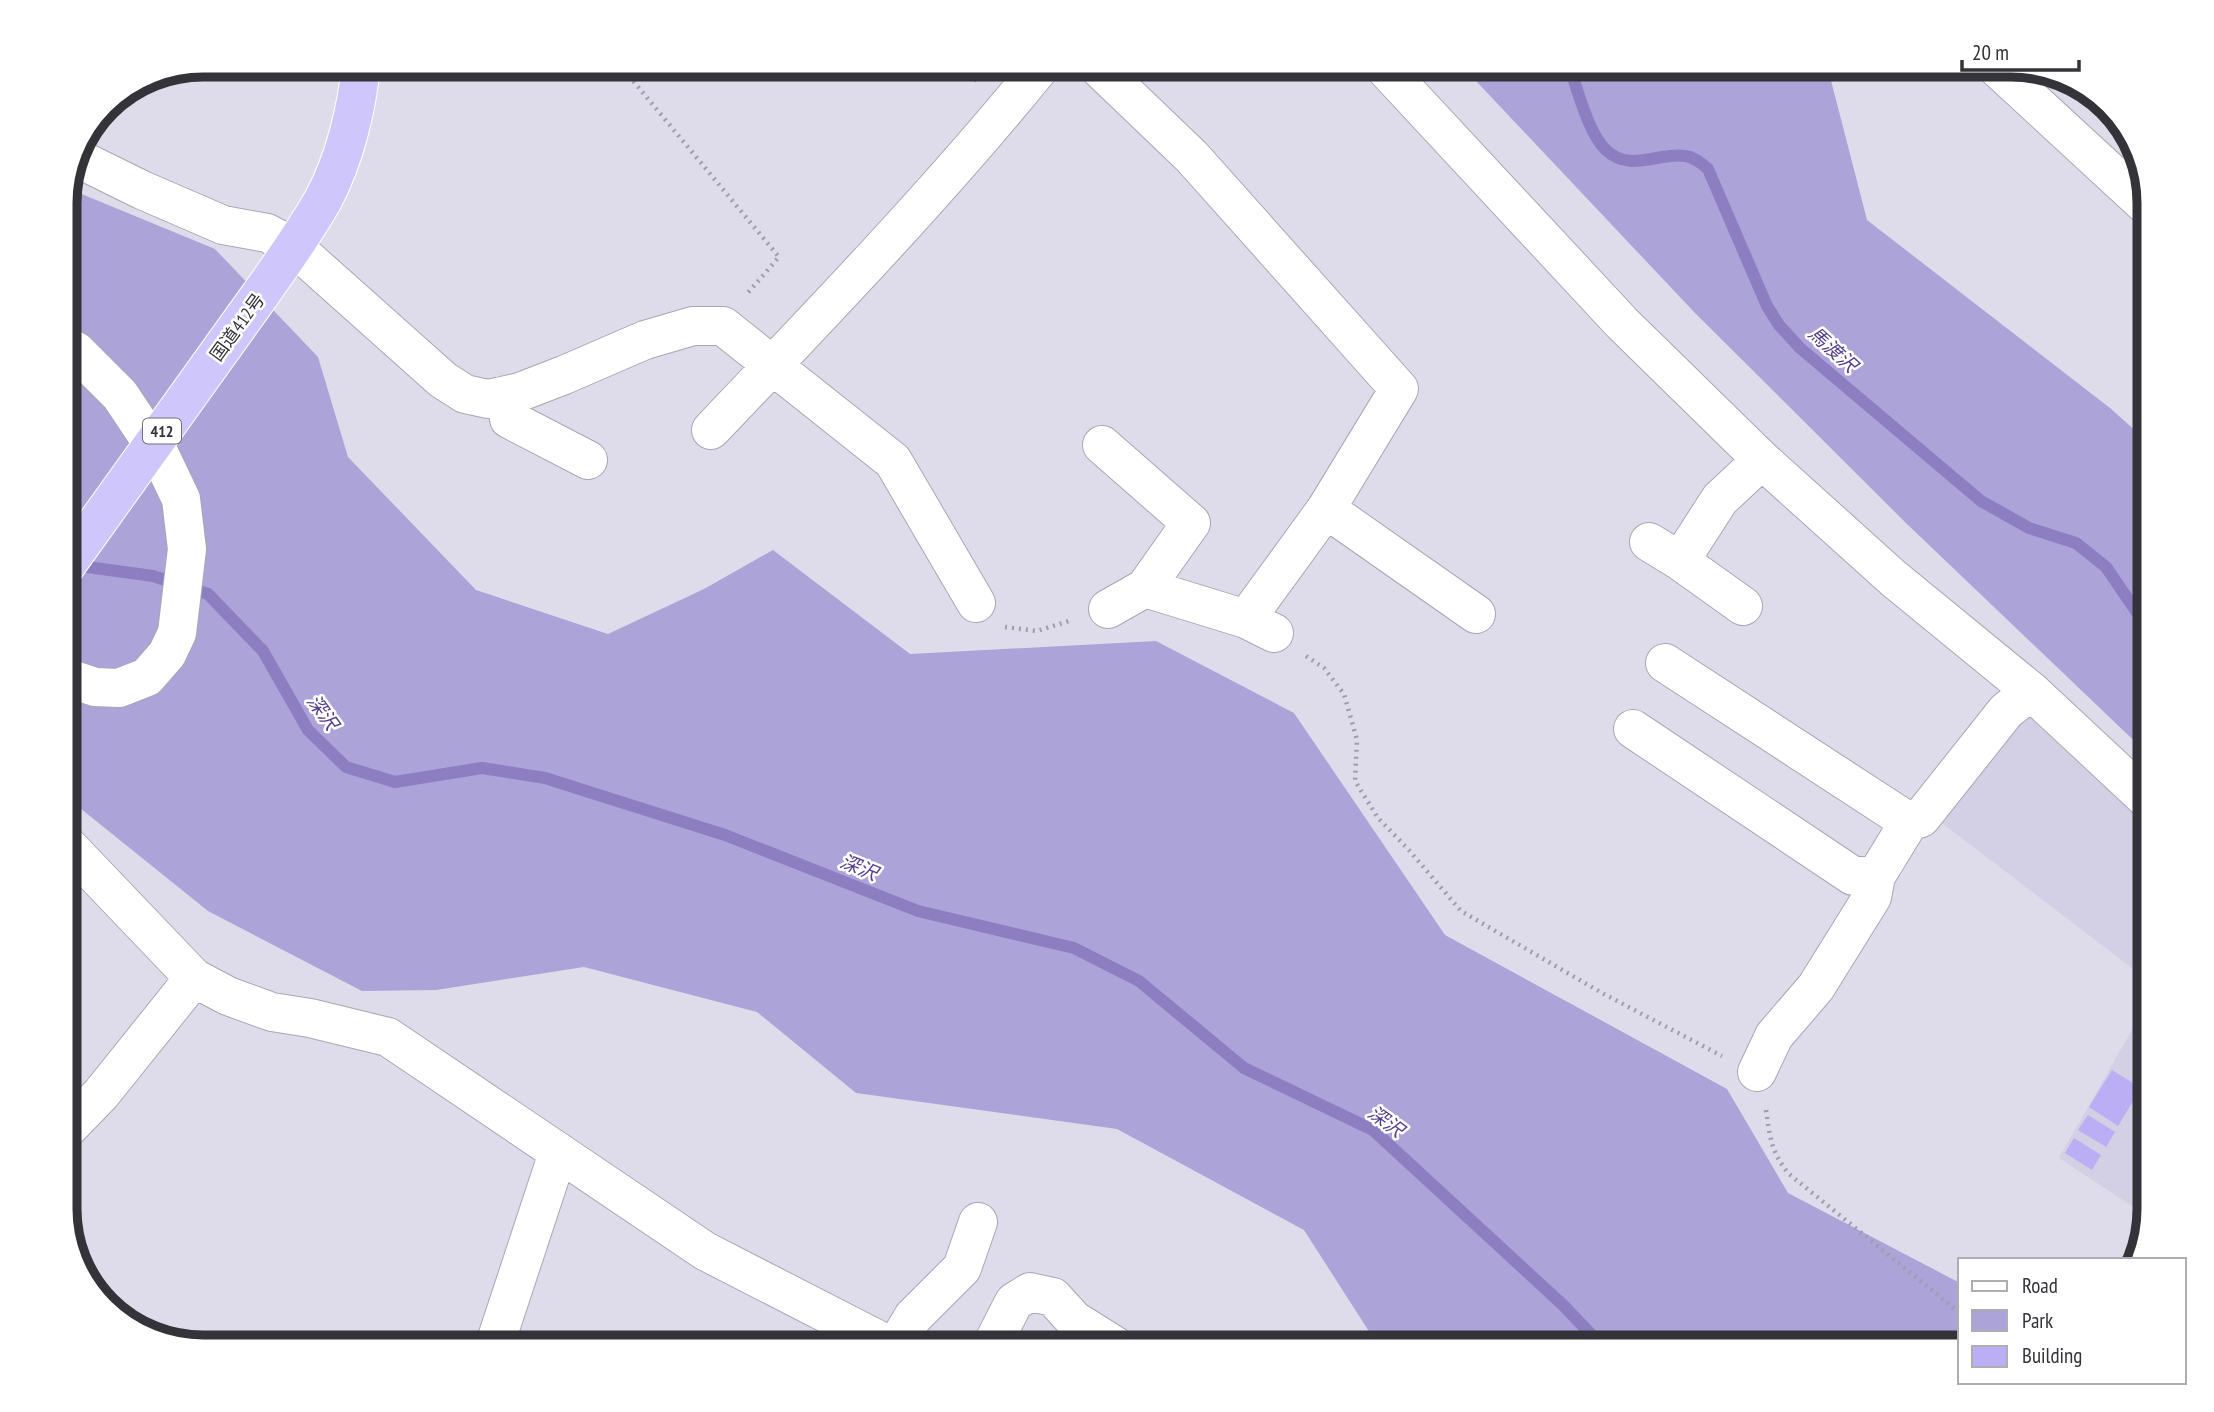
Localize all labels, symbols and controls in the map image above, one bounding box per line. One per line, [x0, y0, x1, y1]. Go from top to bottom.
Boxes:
scale bar [1962, 28, 2079, 72]
text: 20 m [1972, 39, 2009, 66]
street label: 国道412号 [205, 289, 269, 365]
water label: 馬渡沢 [1804, 321, 1864, 379]
road number: 412 [143, 418, 181, 444]
water label: 深沢 [302, 690, 346, 737]
water label: 深沢 [837, 849, 884, 886]
water label: 深沢 [1364, 1100, 1411, 1144]
legend [1958, 1258, 2186, 1384]
text: Road [2022, 1272, 2058, 1299]
text: Park [2022, 1307, 2053, 1334]
text: Building [2022, 1342, 2082, 1369]

